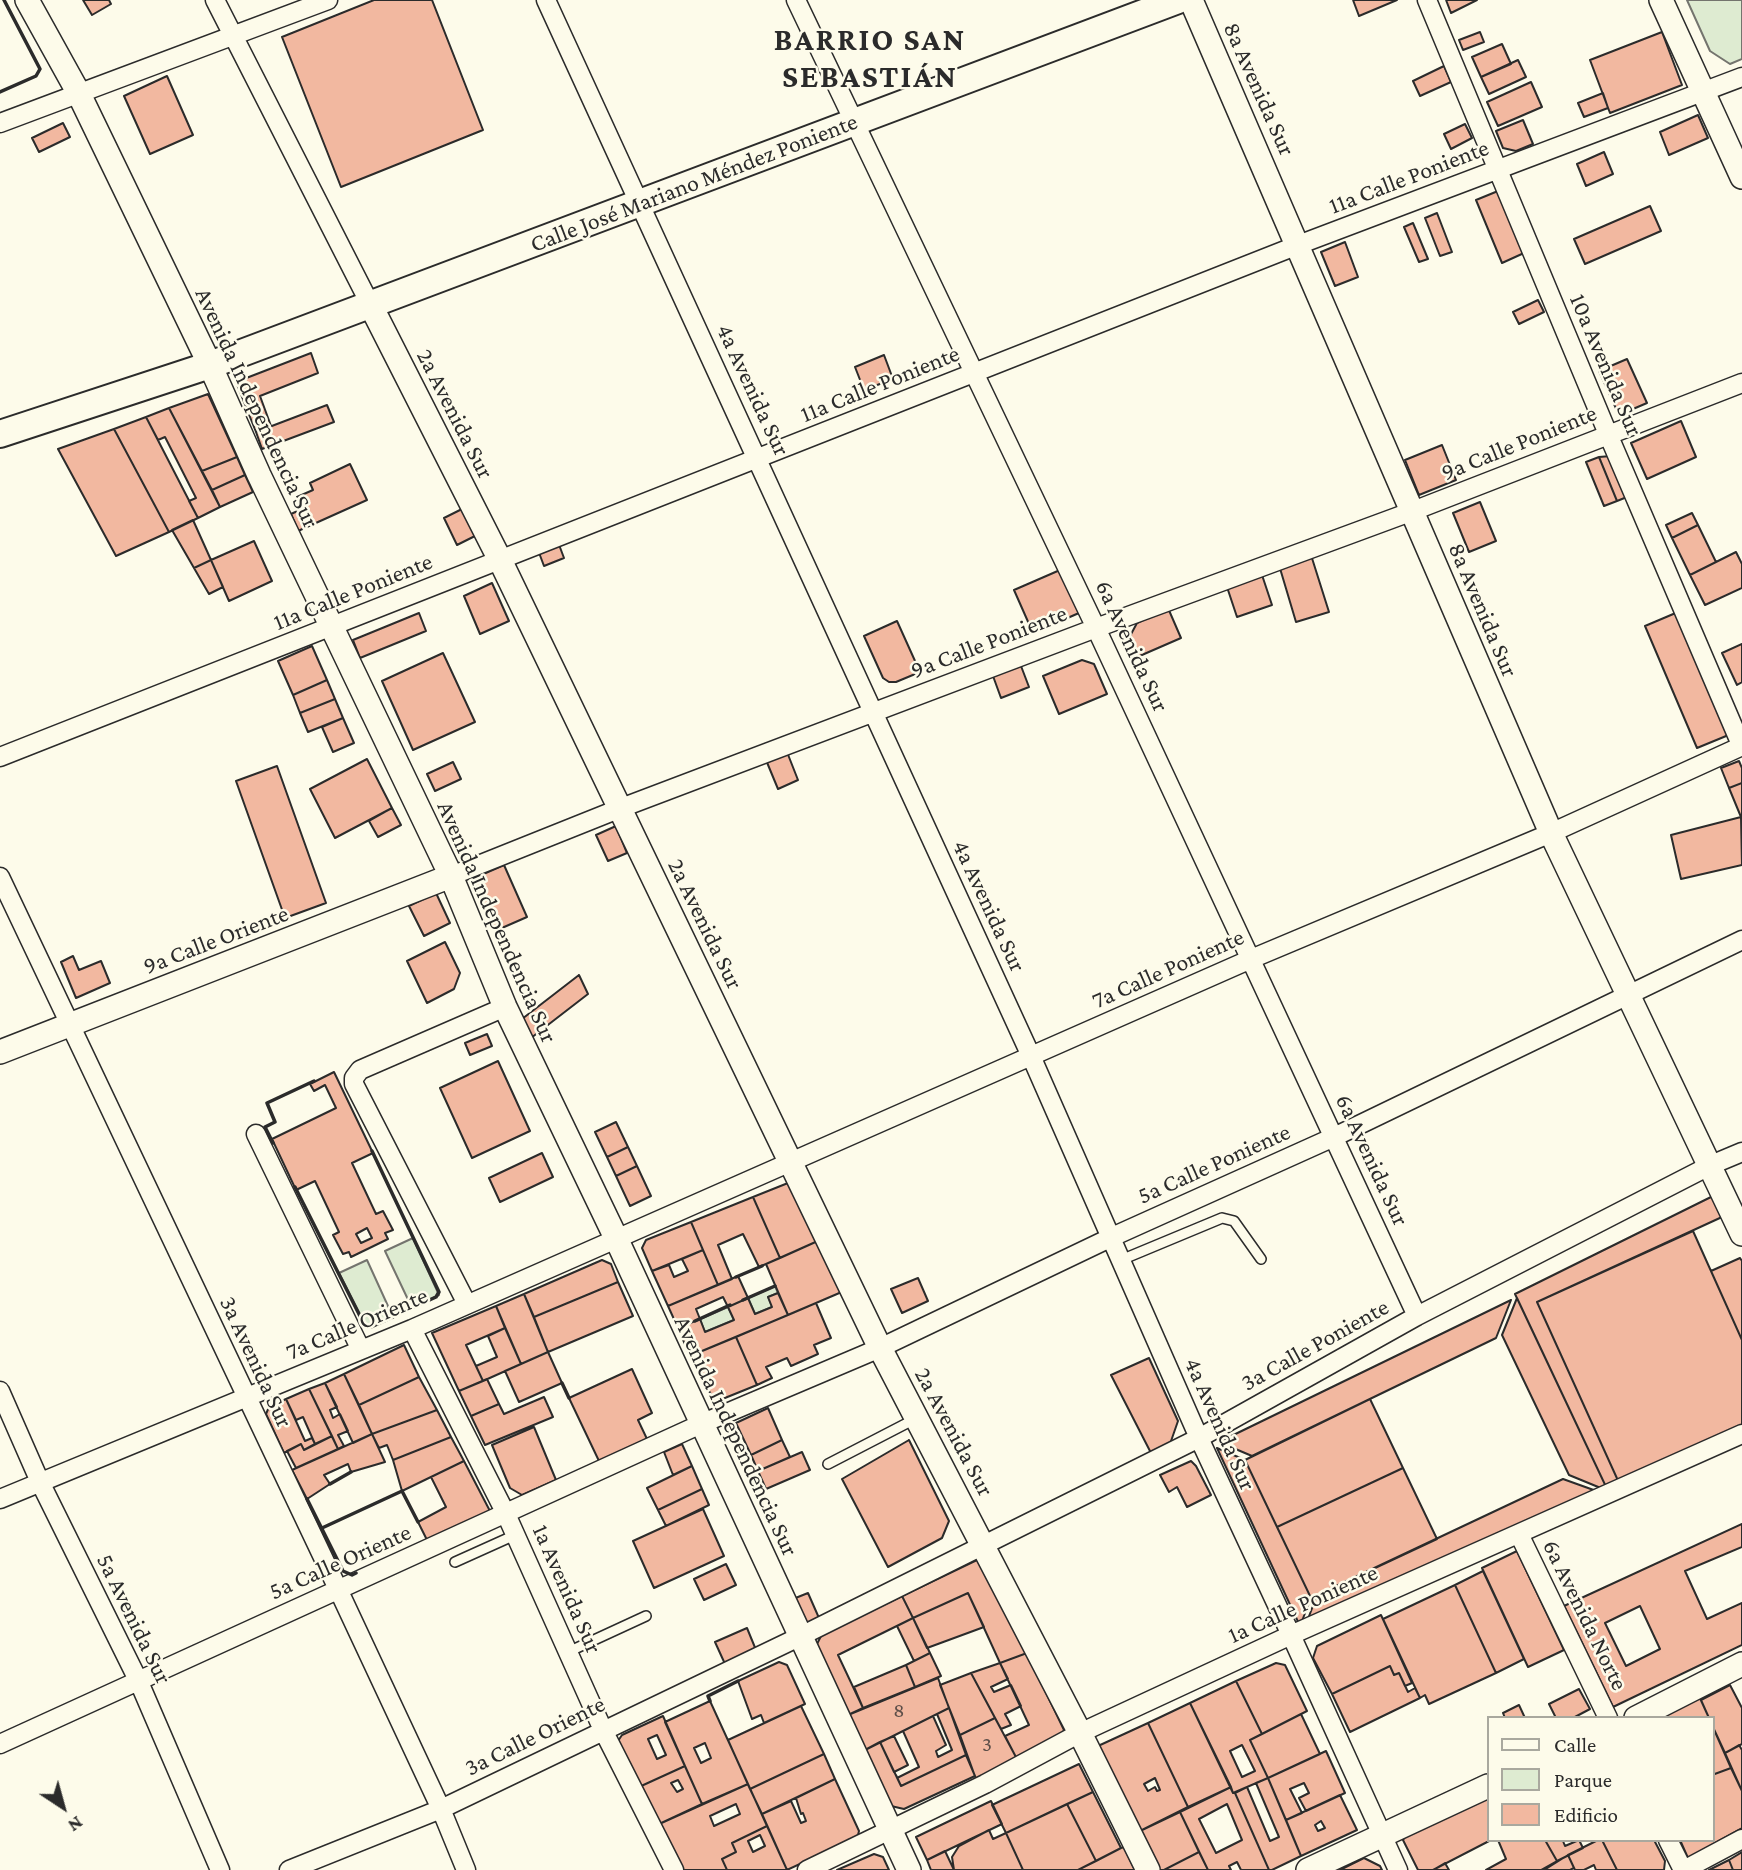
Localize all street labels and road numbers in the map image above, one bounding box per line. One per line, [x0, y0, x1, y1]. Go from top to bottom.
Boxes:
street label: 8a Avenida Sur [1217, 18, 1301, 160]
street label: Calle José Mariano Méndez Poniente [526, 107, 862, 259]
street label: 11a Calle Poniente [1325, 133, 1493, 221]
street label: Avenida Independencia Sur [189, 283, 325, 533]
street label: 10a Avenida Sur [1563, 290, 1649, 440]
street label: 4a Avenida Sur [710, 319, 796, 461]
street label: 11a Calle Poniente [796, 339, 964, 429]
street label: 2a Avenida Sur [410, 344, 500, 484]
street label: 9a Calle Poniente [1437, 399, 1601, 487]
street label: 8a Avenida Sur [1442, 539, 1524, 681]
street label: 11a Calle Poniente [269, 547, 437, 637]
street label: 6a Avenida Sur [1089, 575, 1175, 717]
street label: 9a Calle Poniente [907, 599, 1071, 685]
street label: Avenida Independencia Sur [431, 797, 563, 1047]
street label: 4a Avenida Sur [946, 835, 1032, 977]
street label: 2a Avenida Sur [661, 854, 749, 994]
street label: 9a Calle Oriente [139, 899, 293, 981]
street label: 7a Calle Poniente [1088, 923, 1248, 1015]
street label: 6a Avenida Sur [1329, 1089, 1415, 1231]
street label: 5a Calle Poniente [1133, 1117, 1295, 1211]
street label: 7a Calle Oriente [282, 1281, 432, 1367]
street label: 3a Avenida Sur [213, 1292, 299, 1432]
street label: 3a Calle Poniente [1236, 1293, 1394, 1397]
street label: Avenida Independencia Sur [668, 1311, 804, 1561]
street label: 4a Avenida Sur [1178, 1353, 1262, 1495]
street label: 2a Avenida Sur [908, 1363, 1000, 1501]
street label: 5a Calle Oriente [265, 1518, 415, 1606]
street label: 1a Avenida Sur [526, 1520, 608, 1658]
street label: 6a Avenida Norte [1536, 1535, 1634, 1695]
street label: 5a Avenida Sur [90, 1549, 178, 1689]
street label: 1a Calle Poniente [1224, 1558, 1382, 1650]
street label: 3a Calle Oriente [460, 1690, 610, 1782]

